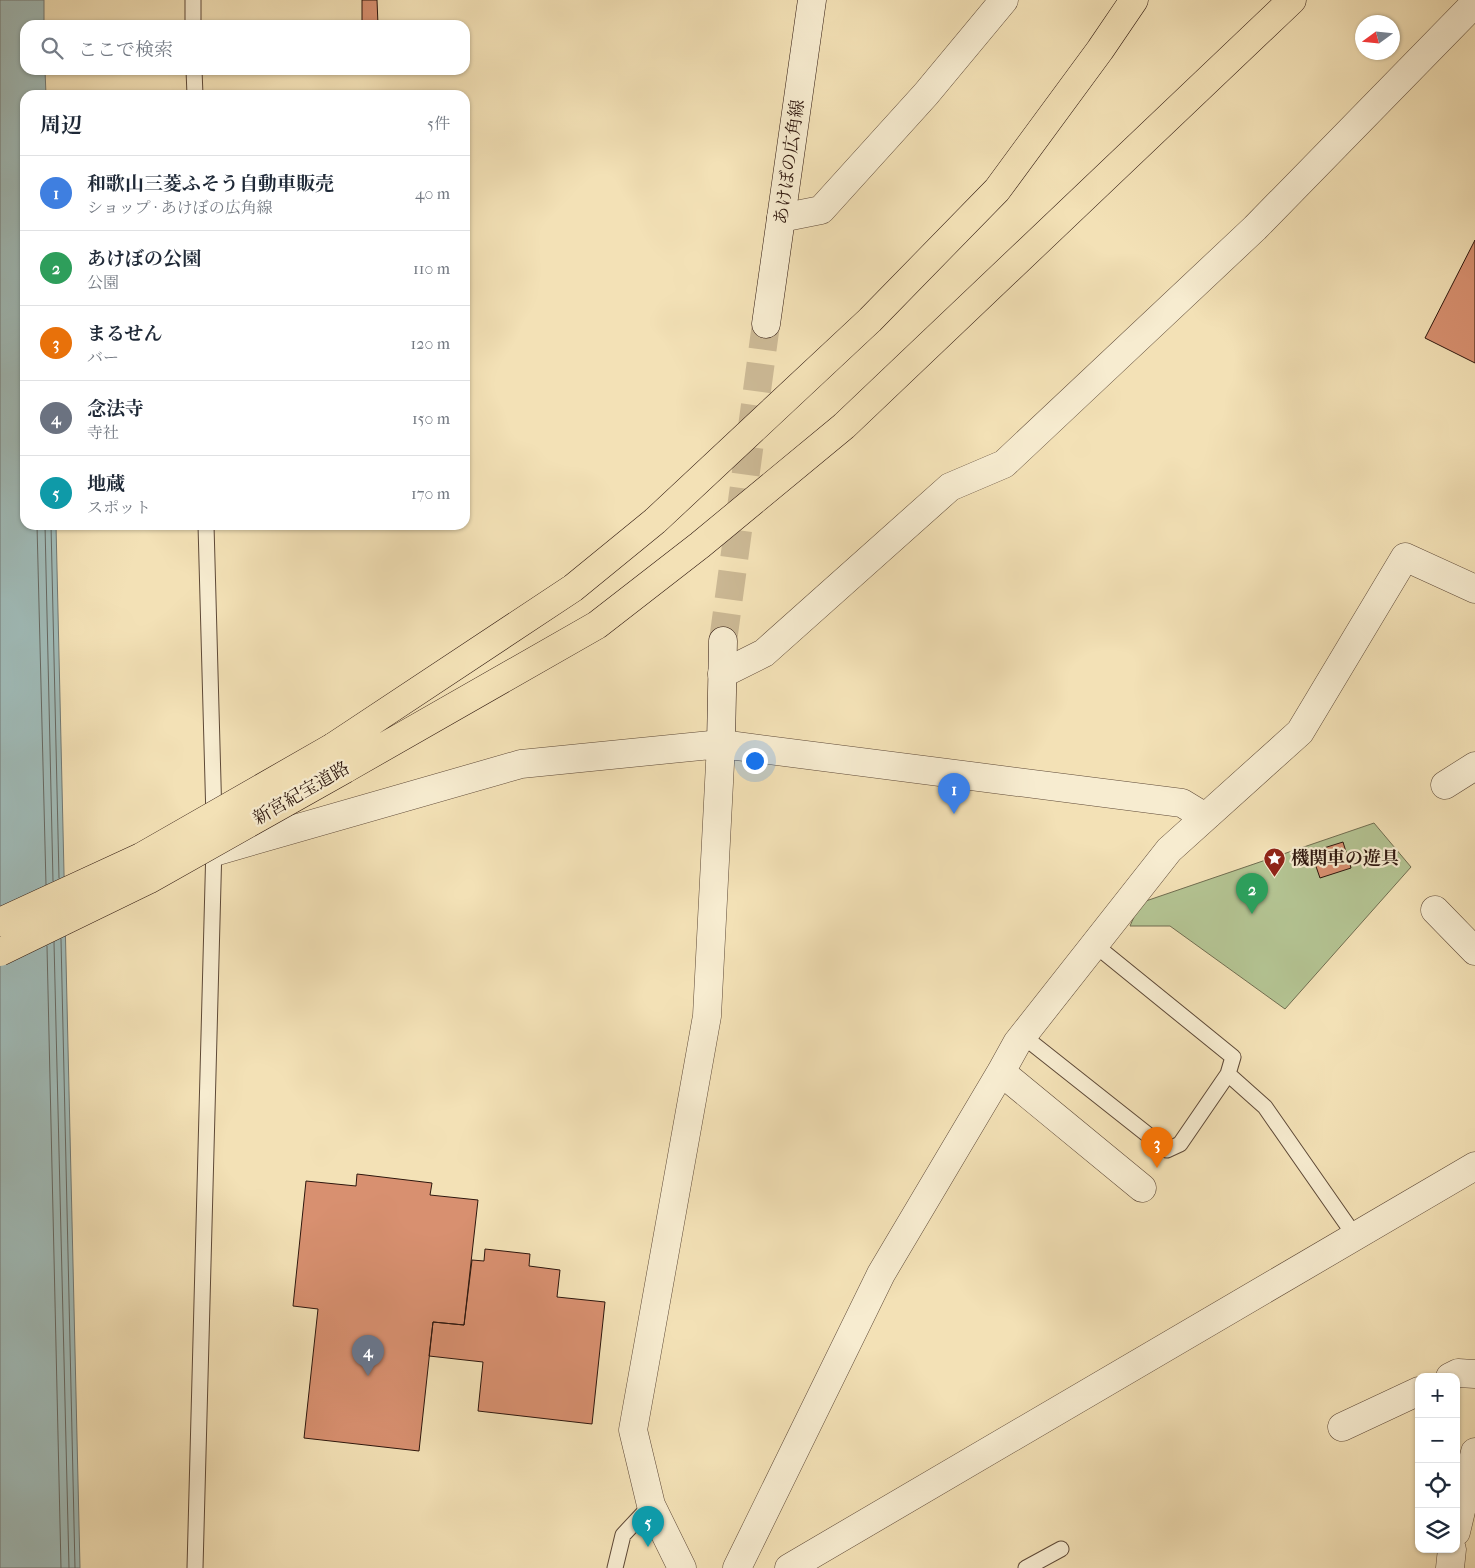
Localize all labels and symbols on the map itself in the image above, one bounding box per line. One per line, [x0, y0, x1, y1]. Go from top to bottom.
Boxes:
north arrow [1355, 15, 1400, 60]
street label: あけぼの広角線 [770, 98, 809, 226]
your location [742, 748, 768, 774]
street label: 新宮紀宝道路 [249, 757, 353, 830]
pin: 1 [938, 773, 970, 814]
place icon: 機関車の遊具 [1263, 846, 1287, 877]
place label: 機関車の遊具 [1291, 848, 1399, 869]
pin: 2 [1236, 873, 1268, 914]
pin: 3 [1141, 1127, 1173, 1168]
pin: 4 [352, 1335, 384, 1376]
pin: 5 [632, 1506, 664, 1547]

